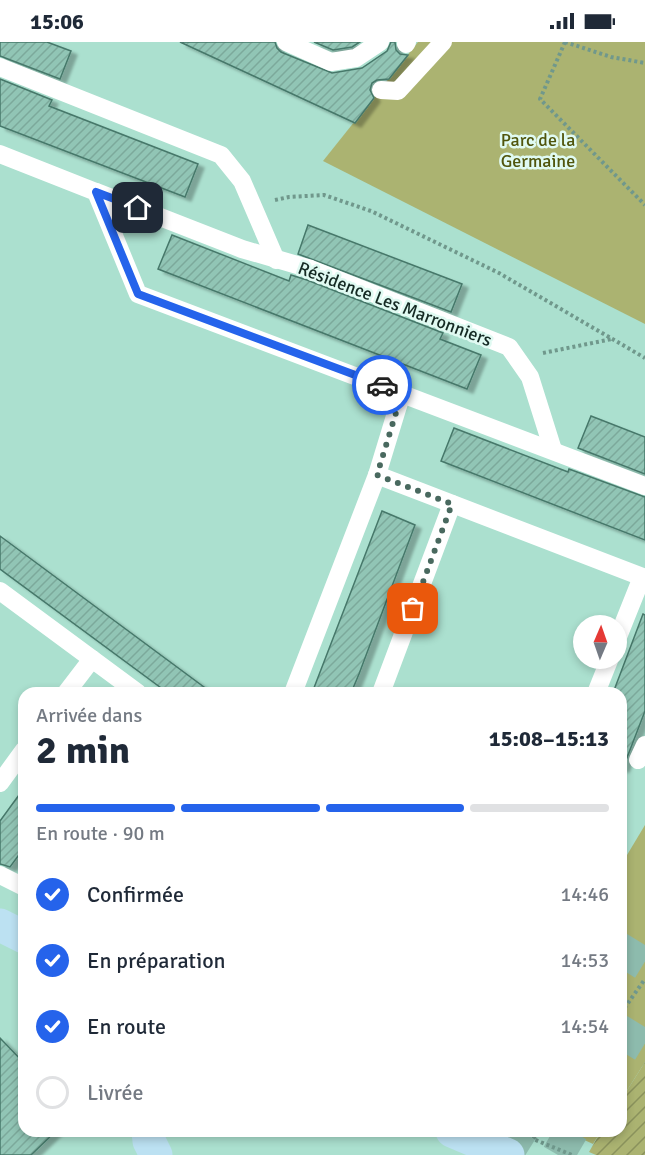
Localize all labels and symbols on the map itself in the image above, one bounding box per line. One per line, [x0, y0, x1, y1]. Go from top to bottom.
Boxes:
park label: Parc de la Germaine [501, 129, 575, 172]
pin [112, 182, 163, 233]
street label: Résidence Les Marronniers [295, 257, 495, 351]
courier [352, 355, 412, 415]
pin [387, 583, 438, 634]
north arrow [573, 615, 627, 669]

